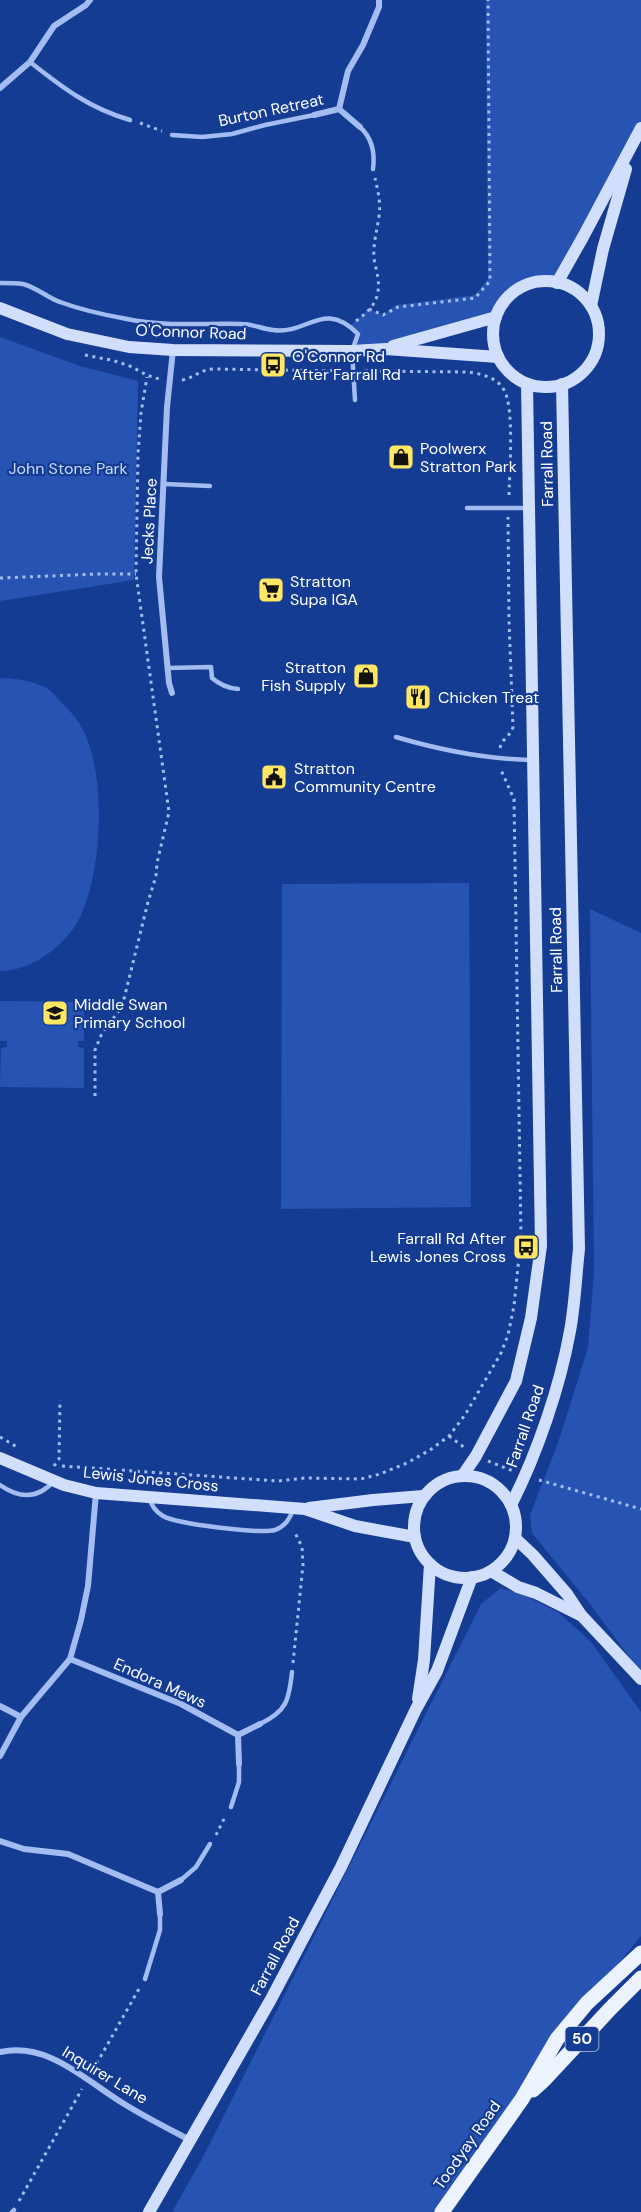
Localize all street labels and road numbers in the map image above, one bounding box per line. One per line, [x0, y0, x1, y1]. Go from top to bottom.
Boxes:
street label: Burton Retreat [216, 89, 326, 131]
street label: O'Connor Road [135, 320, 247, 344]
street label: Farrall Road [536, 421, 558, 507]
street label: Jecks Place [136, 478, 162, 564]
street label: Farrall Road [545, 907, 567, 993]
street label: Farrall Road [501, 1382, 549, 1470]
street label: Lewis Jones Cross [82, 1461, 220, 1497]
street label: Endora Mews [110, 1653, 210, 1713]
street label: Farrall Road [246, 1913, 304, 1999]
road number: 50 [566, 2027, 598, 2051]
street label: Inquirer Lane [58, 2041, 152, 2109]
street label: Toodyay Road [429, 2096, 505, 2194]

